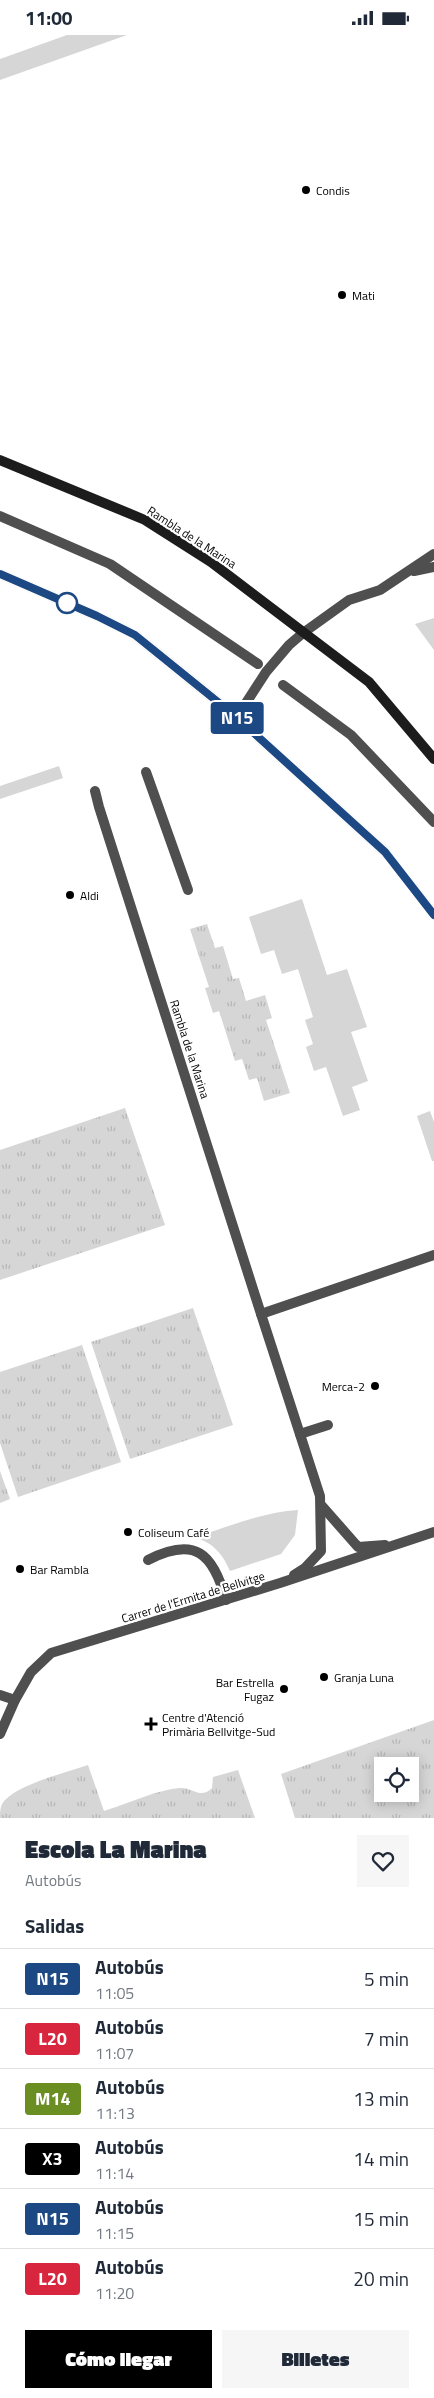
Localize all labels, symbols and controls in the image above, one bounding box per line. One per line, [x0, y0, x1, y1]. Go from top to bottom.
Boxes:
text: 11:00 [25, 3, 72, 32]
place label: Condis [316, 181, 350, 200]
marker: Condis [300, 184, 312, 196]
place label: Mati [352, 286, 375, 305]
marker: Mati [336, 289, 348, 301]
street label: Rambla de la Marina [144, 501, 240, 573]
unlabelled marker [56, 592, 78, 614]
line badge: N15 [208, 702, 266, 734]
text: N15 [221, 704, 253, 731]
place label: Aldi [80, 886, 99, 905]
marker: Aldi [64, 889, 76, 901]
street label: Rambla de la Marina [165, 997, 215, 1101]
place label: Merca-2 [322, 1377, 365, 1396]
marker: Merca-2 [369, 1380, 381, 1392]
place label: Coliseum Café [138, 1523, 209, 1542]
marker: Coliseum Café [122, 1526, 134, 1538]
place label: Bar Rambla [30, 1560, 89, 1579]
marker: Bar Rambla [14, 1563, 26, 1575]
street label: Carrer de l'Ermita de Bellvitge [119, 1566, 267, 1628]
place label: Granja Luna [334, 1668, 394, 1687]
marker: Granja Luna [318, 1671, 330, 1683]
place label: Bar Estrella Fugaz [216, 1673, 274, 1706]
marker: Bar Estrella Fugaz [278, 1683, 290, 1695]
place label: Centre d'Atenció Primària Bellvitge-Sud [162, 1708, 275, 1741]
marker: Centre d'Atenció Primària Bellvitge-Sud [144, 1717, 158, 1731]
map controls [374, 1757, 419, 1802]
button: locate [374, 1757, 419, 1802]
text: Escola La Marina [25, 1831, 207, 1867]
button: heart [357, 1835, 409, 1887]
text: Autobús [25, 1868, 81, 1892]
text: Salidas [25, 1911, 84, 1940]
text: Autobús [95, 1952, 164, 1981]
text: 5 min [364, 1964, 409, 1993]
text: N15 [36, 1965, 69, 1992]
text: 11:05 [95, 1981, 134, 2005]
text: Autobús [95, 2012, 164, 2041]
text: 7 min [364, 2024, 409, 2053]
text: L20 [38, 2025, 67, 2052]
text: 11:07 [95, 2041, 134, 2065]
text: Autobús [96, 2072, 164, 2101]
text: 13 min [353, 2084, 409, 2113]
text: M14 [35, 2085, 71, 2112]
text: 11:13 [96, 2101, 135, 2125]
text: Autobús [95, 2132, 164, 2161]
text: 14 min [353, 2144, 409, 2173]
text: X3 [42, 2145, 63, 2172]
text: 11:14 [95, 2161, 134, 2185]
text: Autobús [95, 2192, 164, 2221]
text: 15 min [353, 2204, 409, 2233]
text: N15 [36, 2205, 69, 2232]
text: 11:15 [95, 2221, 134, 2245]
text: Autobús [95, 2252, 164, 2281]
text: 20 min [353, 2264, 409, 2293]
text: L20 [38, 2265, 67, 2292]
text: 11:20 [95, 2281, 134, 2305]
button: Cómo llegar [25, 2330, 212, 2388]
button: Billetes [222, 2330, 409, 2388]

